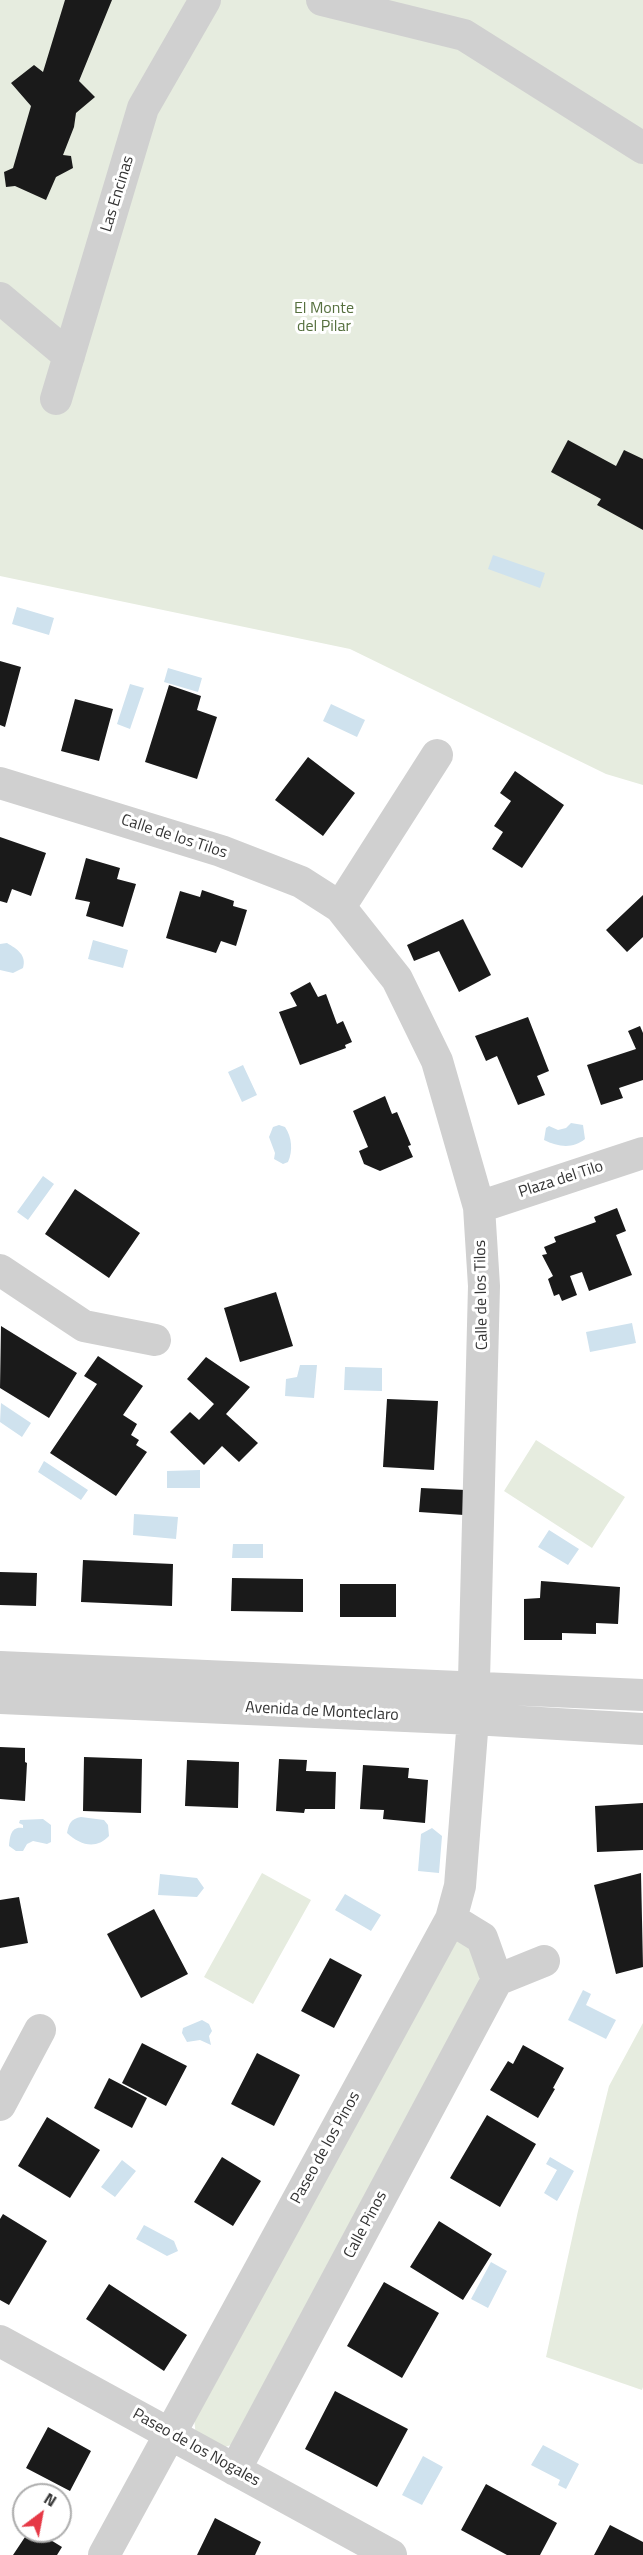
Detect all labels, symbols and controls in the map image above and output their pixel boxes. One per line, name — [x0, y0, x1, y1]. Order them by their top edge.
street label: Las Encinas — [97, 154, 139, 234]
park label: El Monte del Pilar — [294, 299, 354, 337]
street label: Calle de los Tilos — [119, 811, 229, 863]
street label: Plaza del Tilo — [516, 1157, 606, 1203]
street label: Calle de los Tilos — [471, 1240, 493, 1350]
street label: Avenida de Monteclaro — [245, 1698, 399, 1726]
street label: Paseo de los Pinos — [287, 2088, 365, 2208]
street label: Calle Pinos — [340, 2188, 392, 2262]
street label: Paseo de los Nogales — [129, 2405, 263, 2491]
north arrow — [12, 2483, 72, 2543]
text: N — [39, 2486, 62, 2513]

